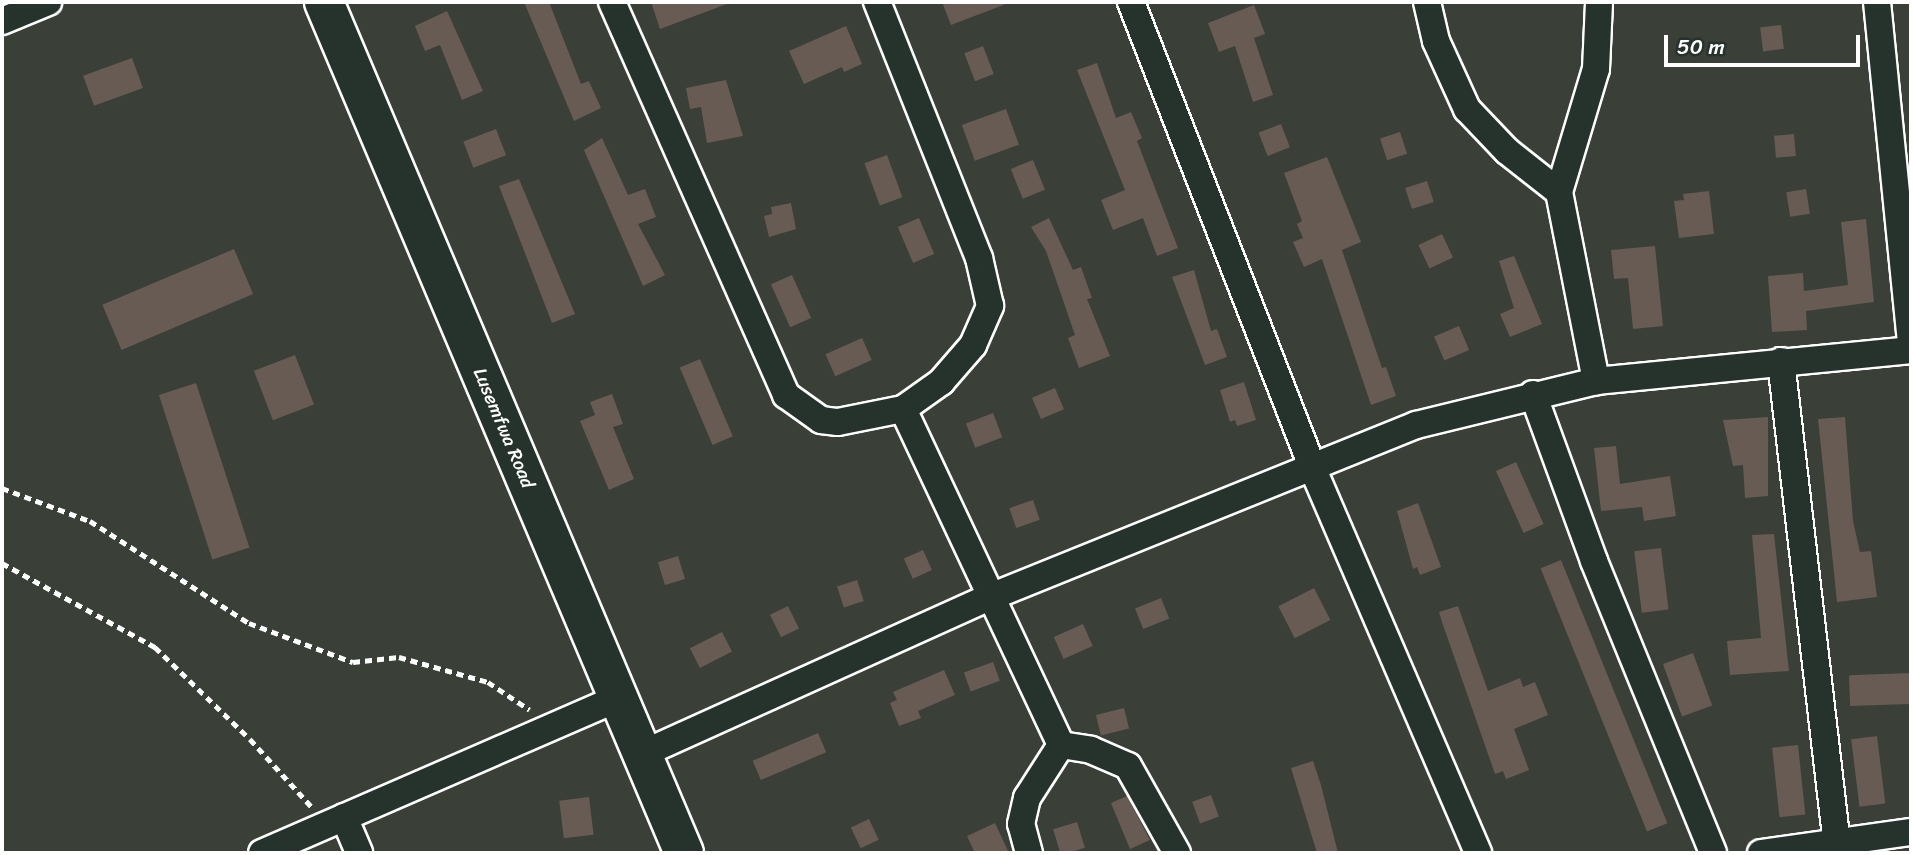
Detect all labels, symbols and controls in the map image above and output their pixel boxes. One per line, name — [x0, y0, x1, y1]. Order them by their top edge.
scale bar — [1668, 21, 1864, 65]
text: 50 m — [1677, 28, 1725, 66]
street label: Lusemfwa Road — [468, 364, 540, 492]

